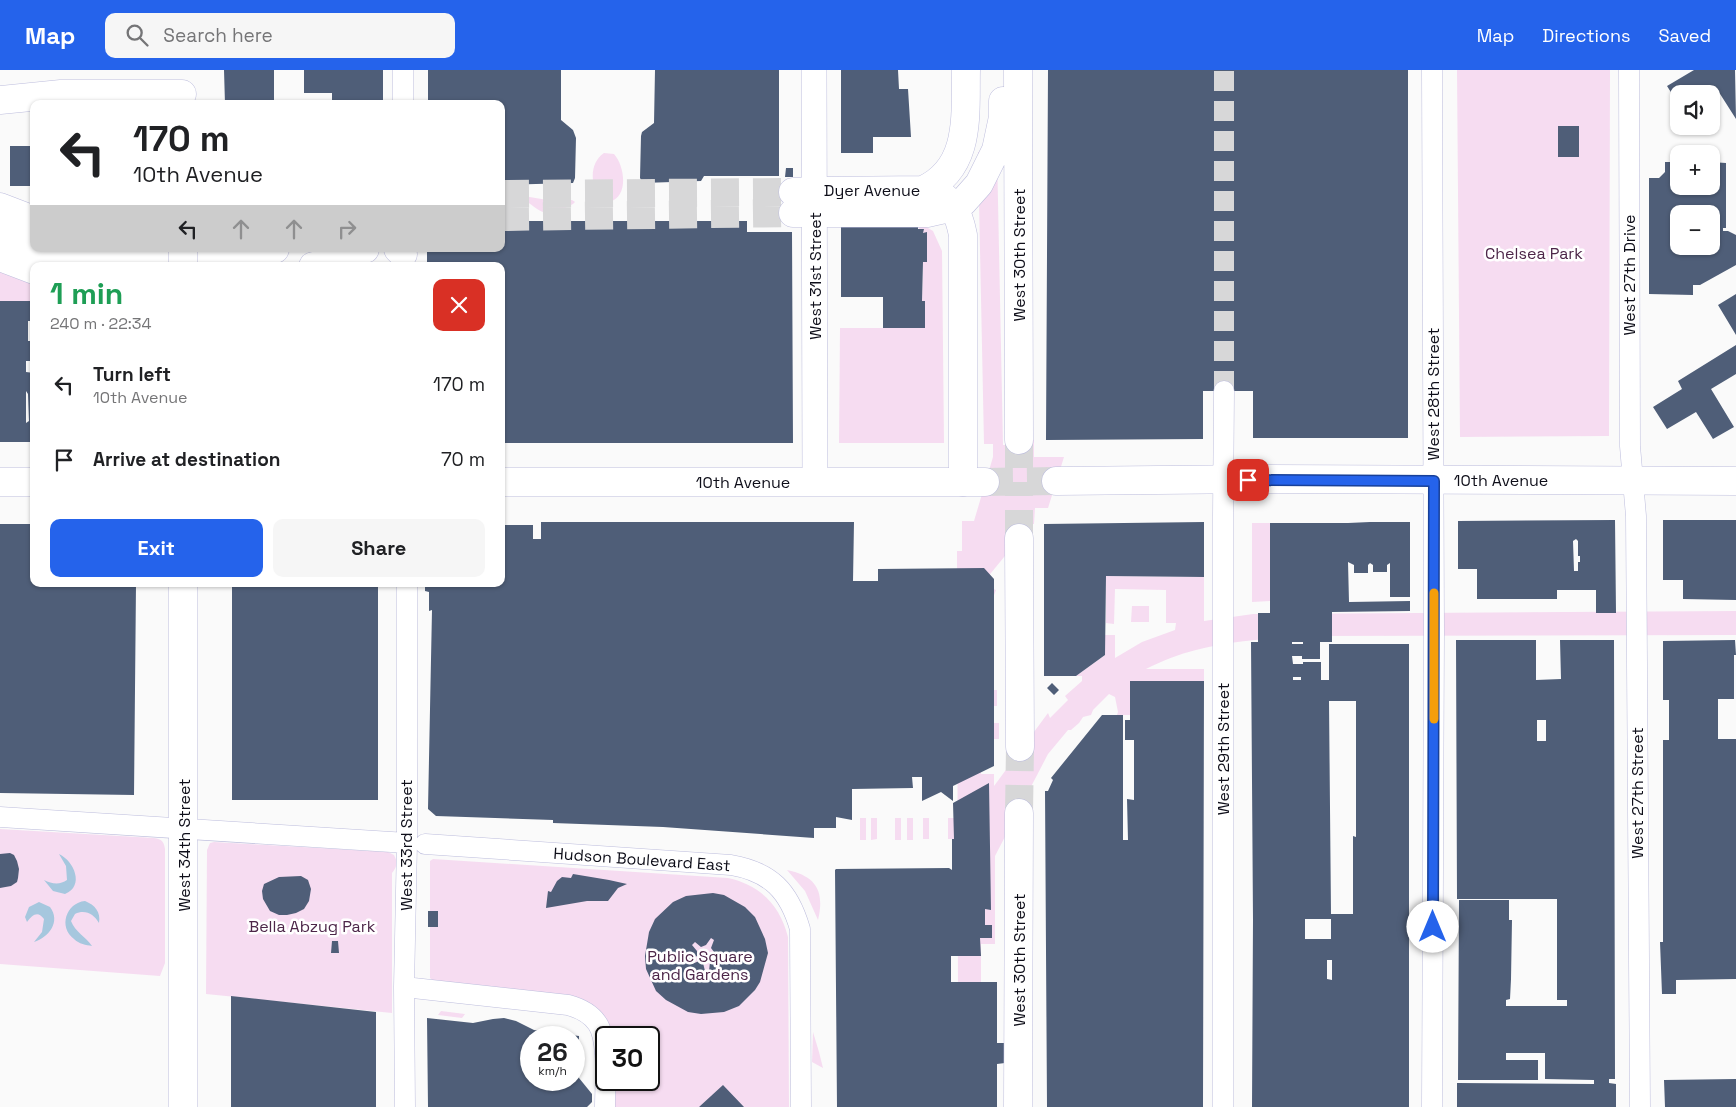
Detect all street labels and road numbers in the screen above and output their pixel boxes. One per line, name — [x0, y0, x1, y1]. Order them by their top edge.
street label: Dyer Avenue — [824, 180, 920, 201]
street label: West 30th Street — [1009, 188, 1030, 322]
street label: West 31st Street — [805, 212, 826, 340]
street label: West 27th Drive — [1619, 214, 1640, 336]
street label: West 28th Street — [1423, 328, 1444, 460]
street label: 10th Avenue — [1454, 470, 1548, 491]
street label: 10th Avenue — [696, 472, 790, 493]
street label: West 29th Street — [1213, 683, 1234, 815]
street label: West 27th Street — [1627, 727, 1648, 859]
street label: West 34th Street — [174, 779, 195, 911]
street label: West 33rd Street — [396, 779, 417, 911]
street label: Hudson Boulevard East — [553, 843, 731, 876]
street label: West 30th Street — [1009, 893, 1030, 1027]

